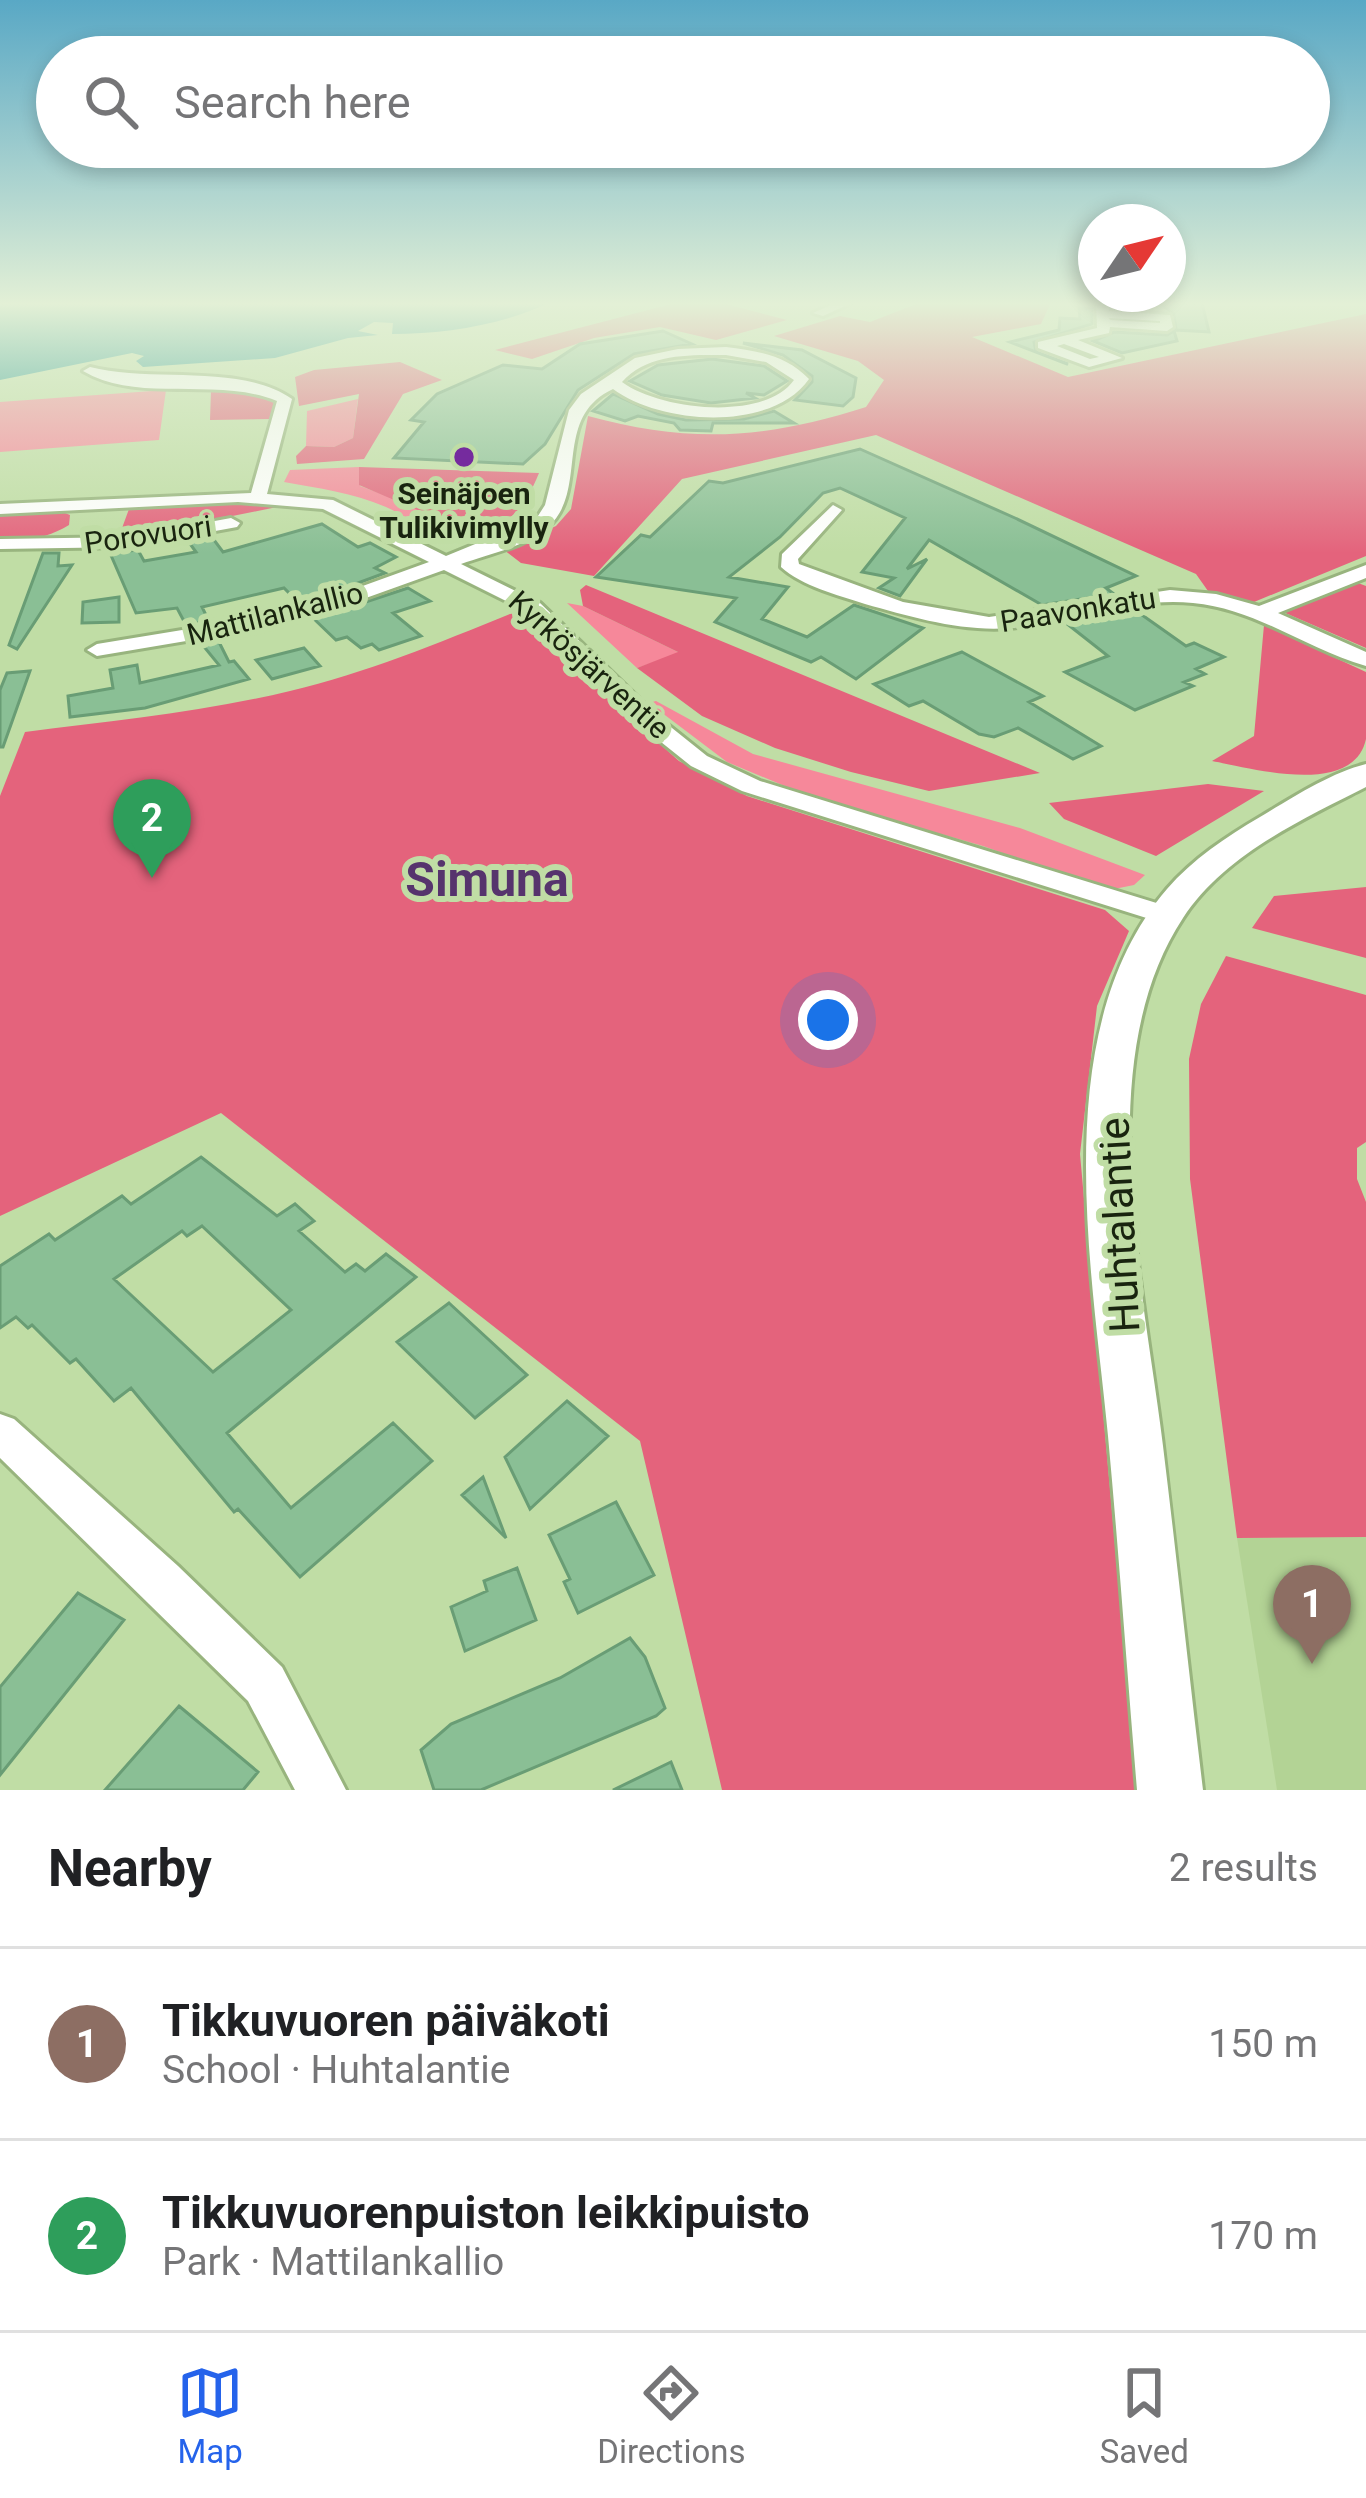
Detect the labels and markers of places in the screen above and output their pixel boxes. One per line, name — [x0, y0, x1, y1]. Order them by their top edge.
marker: Seinäjoen Tulikivimylly — [451, 444, 477, 470]
place label: Seinäjoen Tulikivimylly — [379, 476, 550, 545]
pin: 2 — [113, 779, 191, 878]
pin: 1 — [1273, 1565, 1351, 1664]

